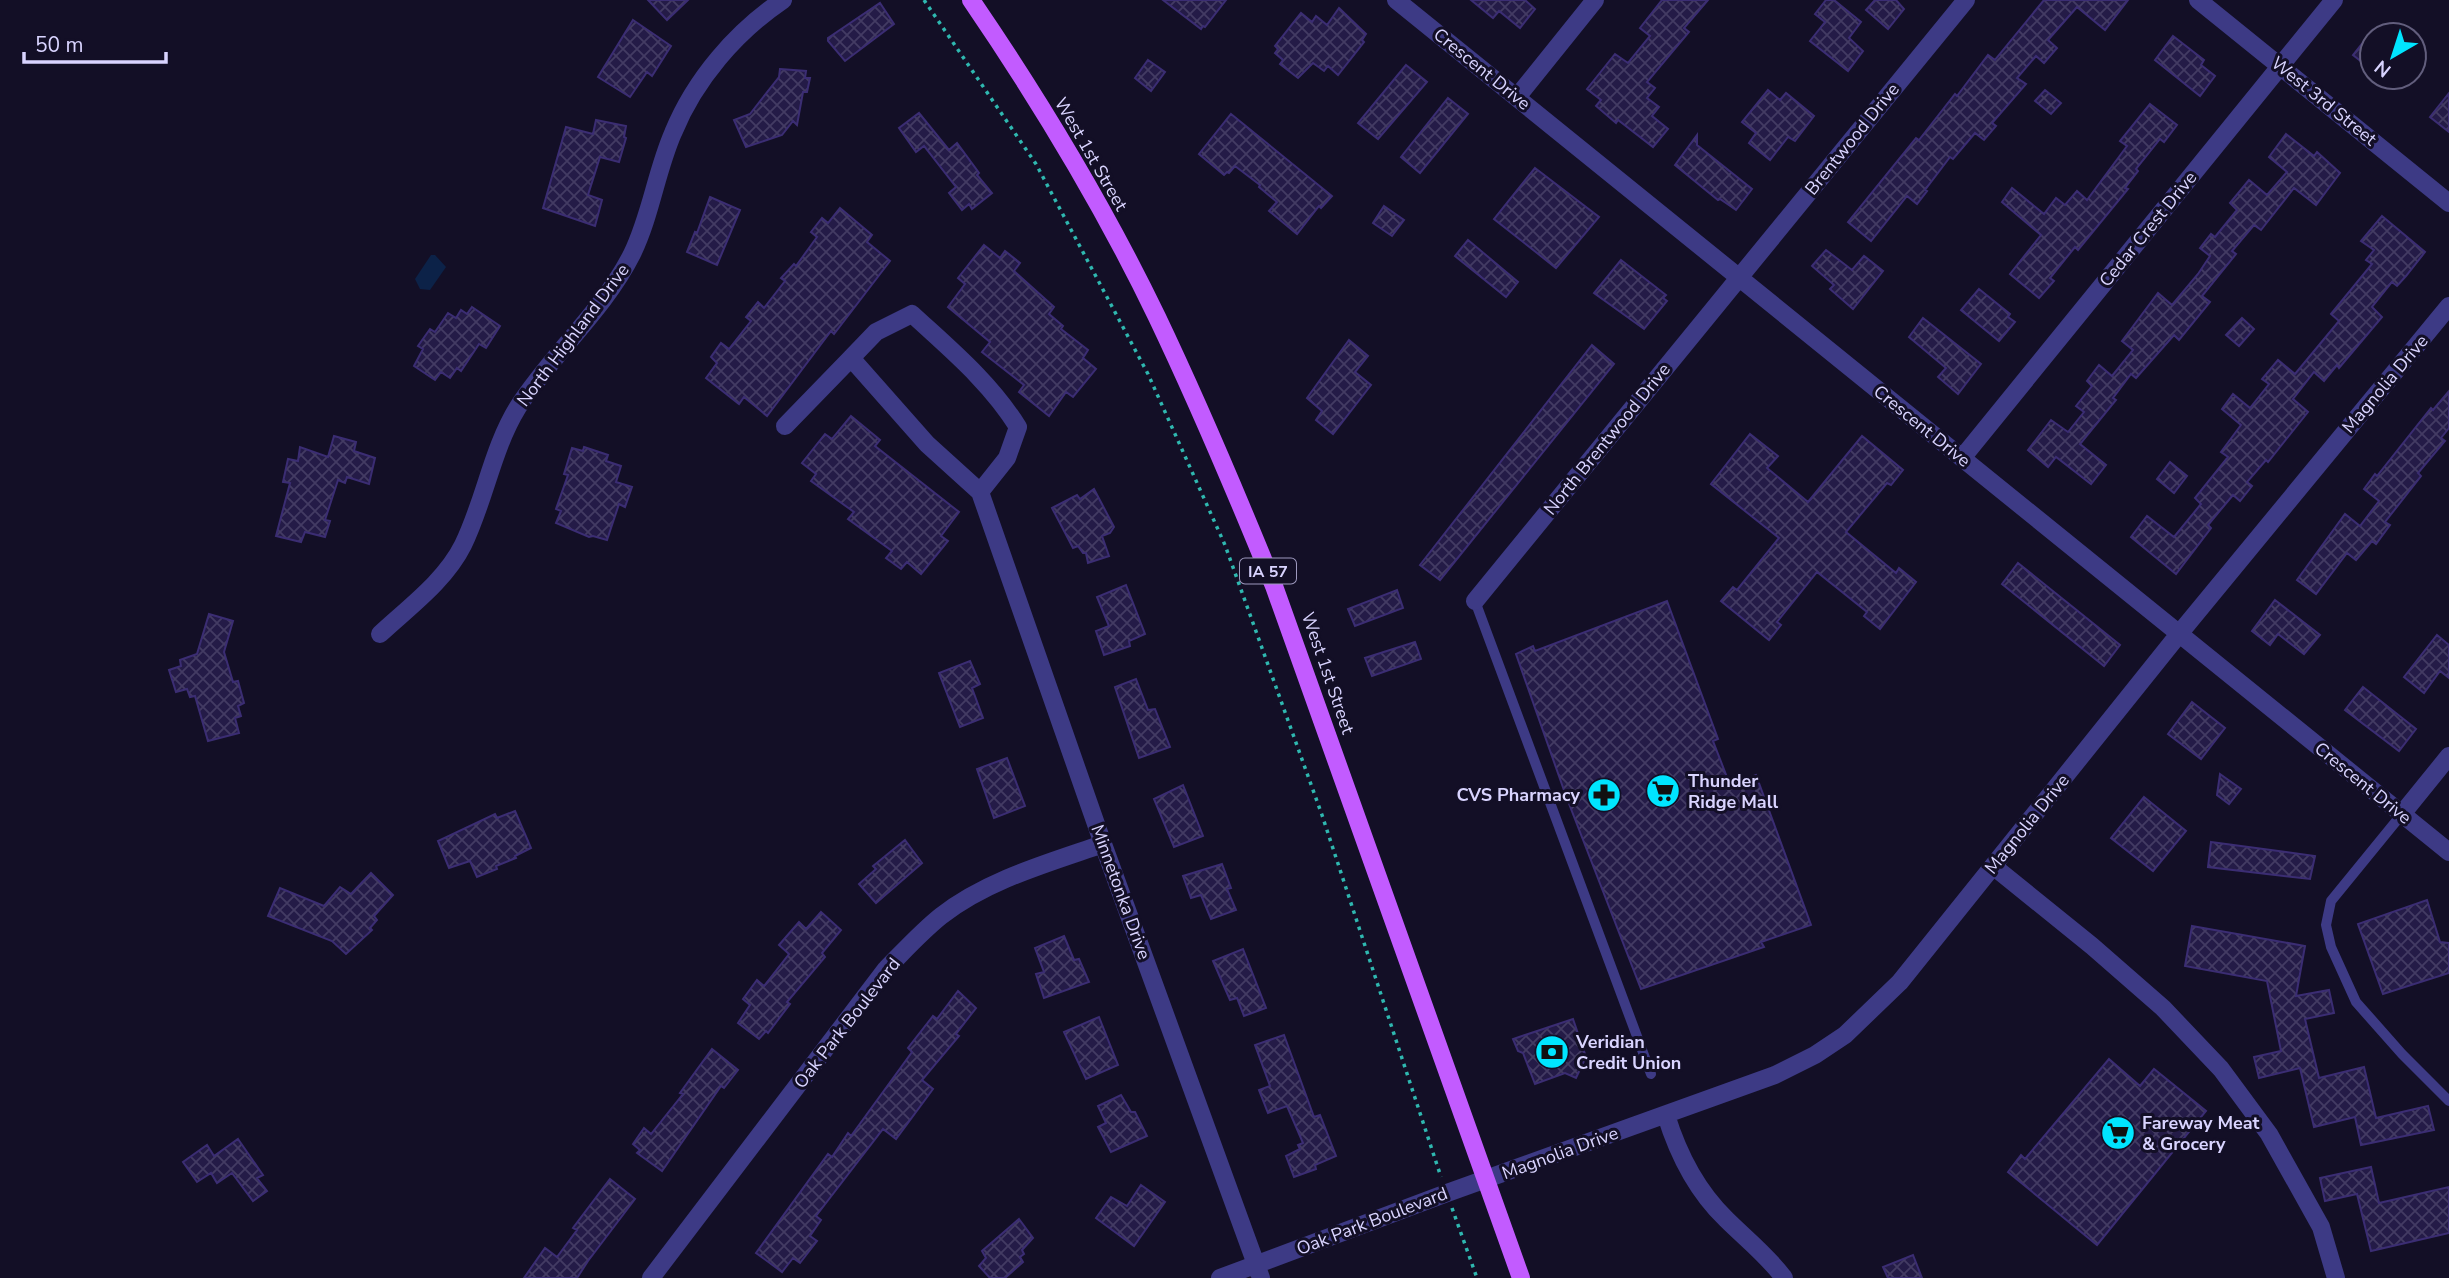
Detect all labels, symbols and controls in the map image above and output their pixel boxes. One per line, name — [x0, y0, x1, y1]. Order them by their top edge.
scale bar — [24, 21, 166, 65]
north arrow — [2358, 21, 2428, 91]
street label: Crescent Drive — [1428, 22, 1536, 116]
text: 50 m — [35, 31, 84, 59]
street label: West 3rd Street — [2266, 51, 2382, 151]
text: N — [2369, 54, 2397, 83]
street label: Brentwood Drive — [1799, 78, 1905, 200]
street label: West 1st Street — [1049, 93, 1134, 216]
street label: Cedar Crest Drive — [2094, 166, 2202, 292]
street label: North Highland Drive — [511, 259, 635, 411]
street label: Magnolia Drive — [2337, 330, 2433, 438]
street label: North Brentwood Drive — [1538, 358, 1676, 520]
street label: Crescent Drive — [1868, 379, 1976, 473]
road number: IA 57 — [1240, 558, 1296, 584]
street label: West 1st Street — [1296, 609, 1360, 738]
street label: Crescent Drive — [2309, 736, 2417, 830]
place label: Thunder Ridge Mall — [1688, 769, 1778, 814]
street label: Magnolia Drive — [1979, 769, 2075, 879]
supermarket icon: Thunder Ridge Mall — [1644, 772, 1682, 810]
pharmacy icon: CVS Pharmacy — [1585, 776, 1623, 814]
place label: CVS Pharmacy — [1456, 783, 1581, 807]
street label: Minnetonka Drive — [1085, 821, 1157, 963]
street label: Oak Park Boulevard — [788, 953, 906, 1093]
place label: Veridian Credit Union — [1575, 1030, 1681, 1075]
bank icon: Veridian Credit Union — [1533, 1033, 1571, 1071]
place label: Fareway Meat & Grocery — [2142, 1111, 2260, 1156]
supermarket icon: Fareway Meat & Grocery — [2099, 1114, 2137, 1152]
street label: Magnolia Drive — [1499, 1121, 1621, 1185]
street label: Oak Park Boulevard — [1293, 1181, 1451, 1261]

